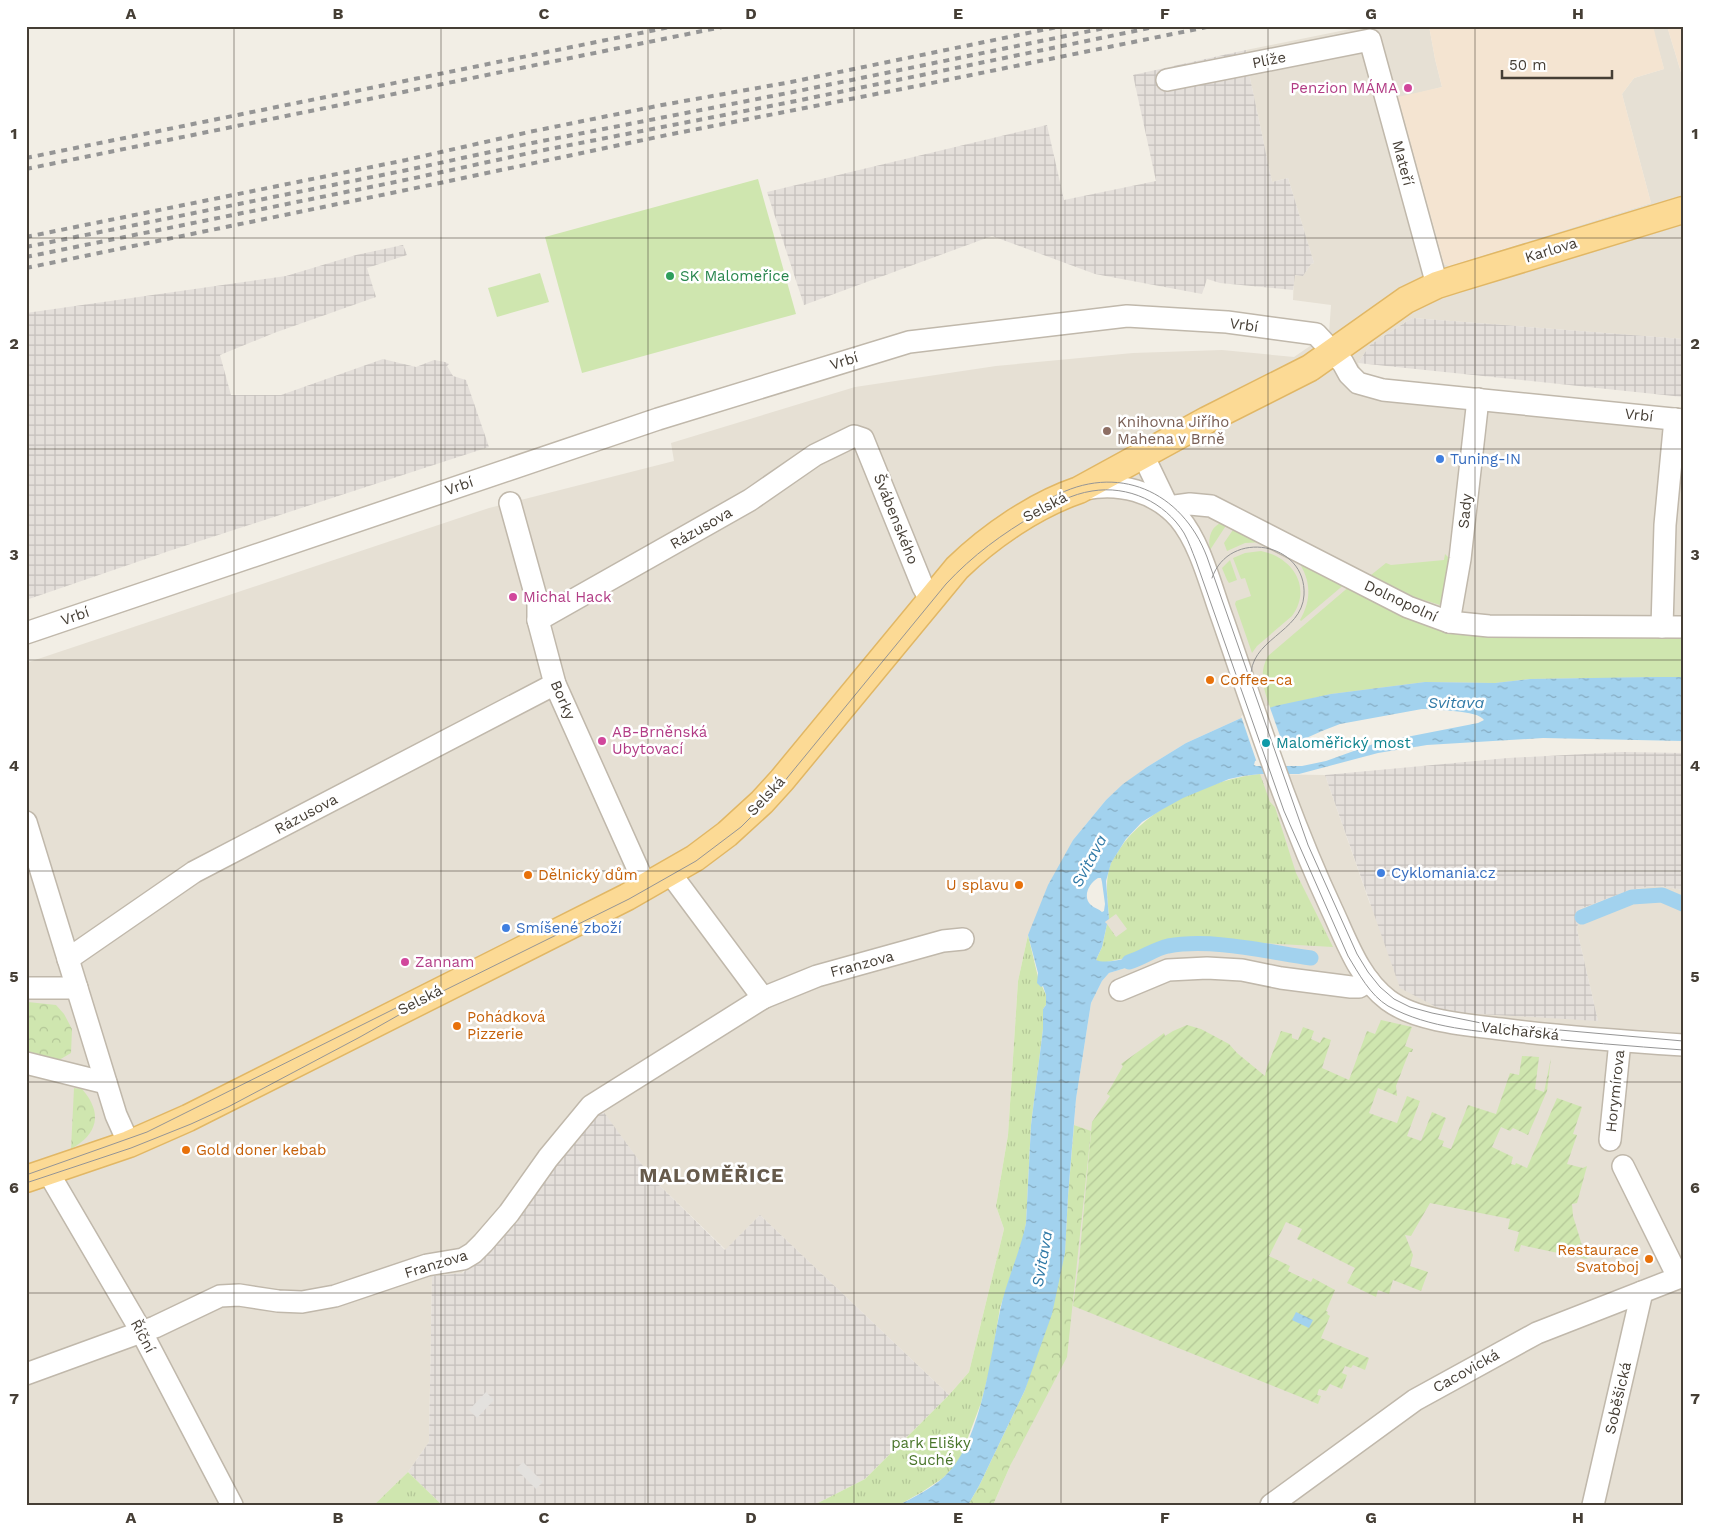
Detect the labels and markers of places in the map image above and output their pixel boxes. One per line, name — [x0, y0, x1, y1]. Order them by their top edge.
place label: Penzion MÁMA — [1290, 79, 1398, 97]
marker: Penzion MÁMA — [1402, 82, 1414, 94]
place label: SK Malomeřice — [680, 267, 789, 285]
marker: SK Malomeřice — [664, 270, 676, 282]
place label: Knihovna Jiřího Mahena v Brně — [1117, 413, 1229, 448]
marker: Knihovna Jiřího Mahena v Brně — [1101, 425, 1113, 437]
place label: Tuning-IN — [1450, 450, 1521, 468]
marker: Tuning-IN — [1434, 453, 1446, 465]
place label: Michal Hack — [523, 588, 612, 606]
marker: Michal Hack — [507, 591, 519, 603]
place label: Coffee-ca — [1220, 671, 1293, 689]
marker: Coffee-ca — [1204, 674, 1216, 686]
place label: AB-Brněnská Ubytovací — [612, 723, 708, 758]
place label: Maloměřický most — [1276, 734, 1411, 752]
marker: AB-Brněnská Ubytovací — [596, 735, 608, 747]
marker: Maloměřický most — [1260, 737, 1272, 749]
place label: Cyklomania.cz — [1391, 864, 1496, 882]
place label: Dělnický dům — [538, 866, 638, 884]
marker: Cyklomania.cz — [1375, 867, 1387, 879]
marker: Dělnický dům — [522, 869, 534, 881]
place label: U splavu — [946, 876, 1009, 894]
marker: U splavu — [1013, 879, 1025, 891]
place label: Smíšené zboží — [516, 919, 622, 937]
marker: Smíšené zboží — [500, 922, 512, 934]
place label: Zannam — [415, 953, 474, 971]
marker: Zannam — [399, 956, 411, 968]
place label: Pohádková Pizzerie — [467, 1008, 546, 1043]
marker: Pohádková Pizzerie — [451, 1020, 463, 1032]
place label: Gold doner kebab — [196, 1141, 326, 1159]
marker: Gold doner kebab — [180, 1144, 192, 1156]
place label: Restaurace Svatoboj — [1557, 1241, 1639, 1276]
marker: Restaurace Svatoboj — [1643, 1253, 1655, 1265]

